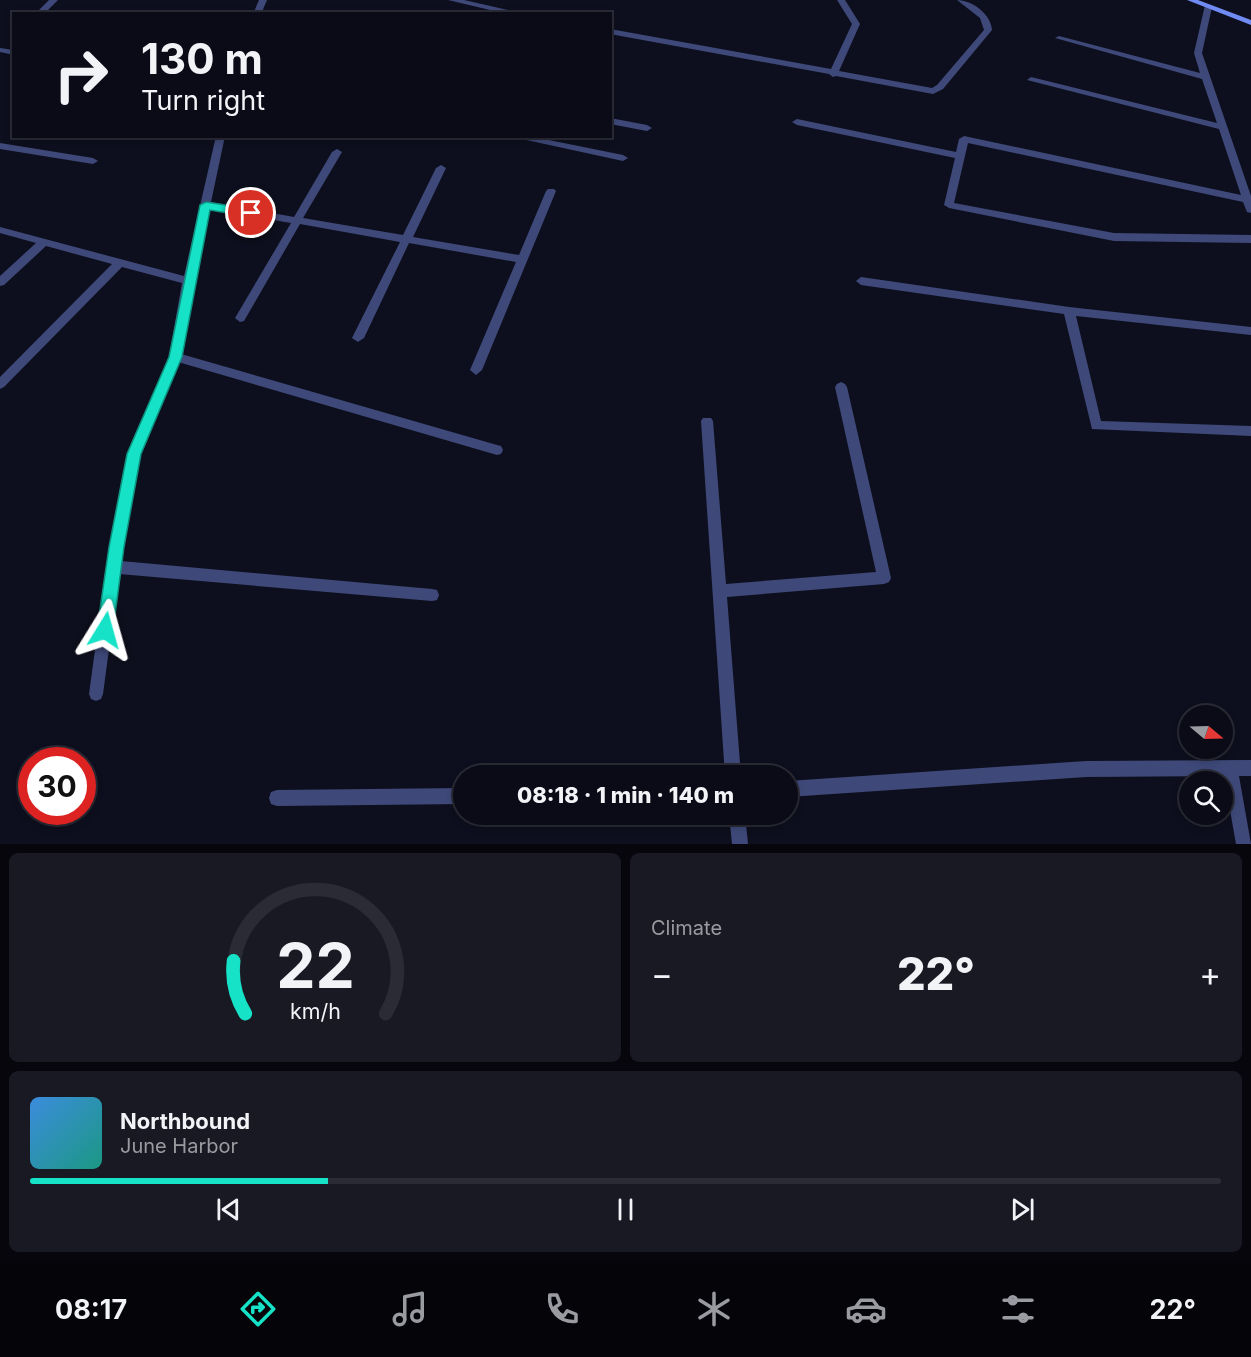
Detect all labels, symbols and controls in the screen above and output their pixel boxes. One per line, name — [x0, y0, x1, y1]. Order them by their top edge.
text: 130 m — [141, 33, 263, 84]
icon: right — [42, 36, 120, 114]
text: Turn right — [141, 84, 265, 117]
pin — [225, 187, 276, 238]
icon: arrive — [234, 196, 267, 229]
position arrow — [73, 598, 137, 662]
north arrow — [1179, 705, 1233, 759]
map controls — [1179, 705, 1233, 825]
speed limit sign: 30 — [18, 747, 96, 825]
button: search — [1179, 771, 1233, 825]
text: 08:18 · 1 min · 140 m — [517, 782, 734, 808]
text: Climate — [651, 916, 722, 940]
text: 22 — [276, 928, 354, 1003]
text: 22° — [897, 946, 975, 1001]
text: − — [651, 954, 673, 994]
text: + — [1199, 954, 1221, 994]
text: km/h — [290, 999, 340, 1025]
text: Northbound — [120, 1108, 250, 1134]
text: June Harbor — [120, 1134, 238, 1158]
icon: previous — [212, 1193, 245, 1226]
icon: pause — [609, 1193, 642, 1226]
icon: next — [1006, 1193, 1039, 1226]
icon: directions — [237, 1288, 279, 1330]
icon: music — [389, 1288, 431, 1330]
icon: phone — [541, 1288, 583, 1330]
icon: climate — [693, 1288, 735, 1330]
icon: car — [845, 1288, 887, 1330]
icon: filters — [997, 1288, 1039, 1330]
text: 08:17 — [55, 1293, 127, 1326]
text: 22° — [1149, 1293, 1196, 1326]

